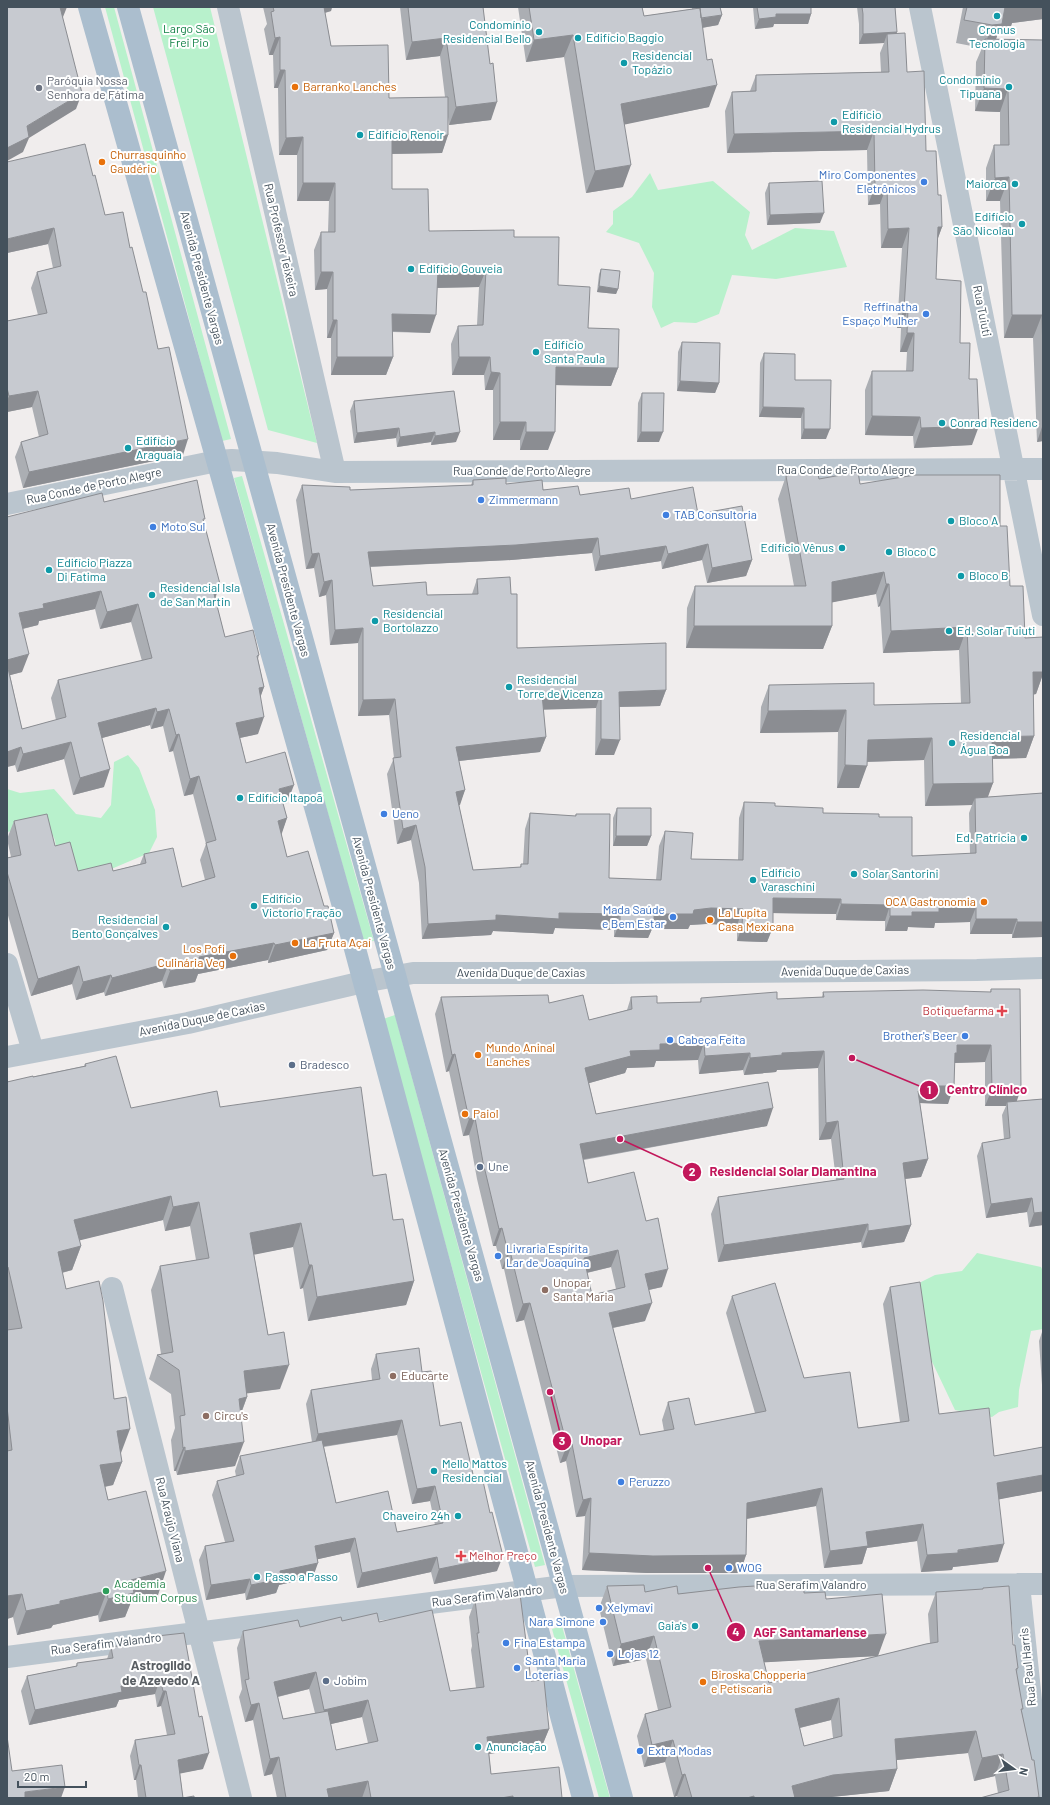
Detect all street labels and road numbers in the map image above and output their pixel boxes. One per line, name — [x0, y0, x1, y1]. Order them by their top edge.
street label: Rua Professor Teixeira — [262, 182, 302, 298]
street label: Avenida Presidente Vargas — [178, 209, 228, 346]
street label: Rua Tuiuti — [971, 284, 995, 338]
street label: Rua Conde de Porto Alegre — [777, 462, 915, 476]
street label: Rua Conde de Porto Alegre — [453, 463, 591, 477]
street label: Rua Conde de Porto Alegre — [25, 464, 163, 506]
street label: Avenida Presidente Vargas — [264, 521, 314, 658]
street label: Avenida Presidente Vargas — [350, 834, 400, 971]
street label: Avenida Duque de Caxias — [781, 962, 909, 978]
street label: Avenida Duque de Caxias — [457, 965, 585, 979]
street label: Avenida Duque de Caxias — [138, 998, 266, 1038]
street label: Avenida Presidente Vargas — [436, 1147, 488, 1283]
street label: Avenida Presidente Vargas — [523, 1458, 573, 1595]
street label: Rua Araújo Viana — [154, 1476, 188, 1564]
street label: Rua Serafim Valandro — [755, 1577, 867, 1591]
street label: Rua Serafim Valandro — [431, 1581, 543, 1609]
street label: Rua Paul Harris — [1016, 1627, 1038, 1707]
street label: Rua Serafim Valandro — [50, 1629, 162, 1657]

